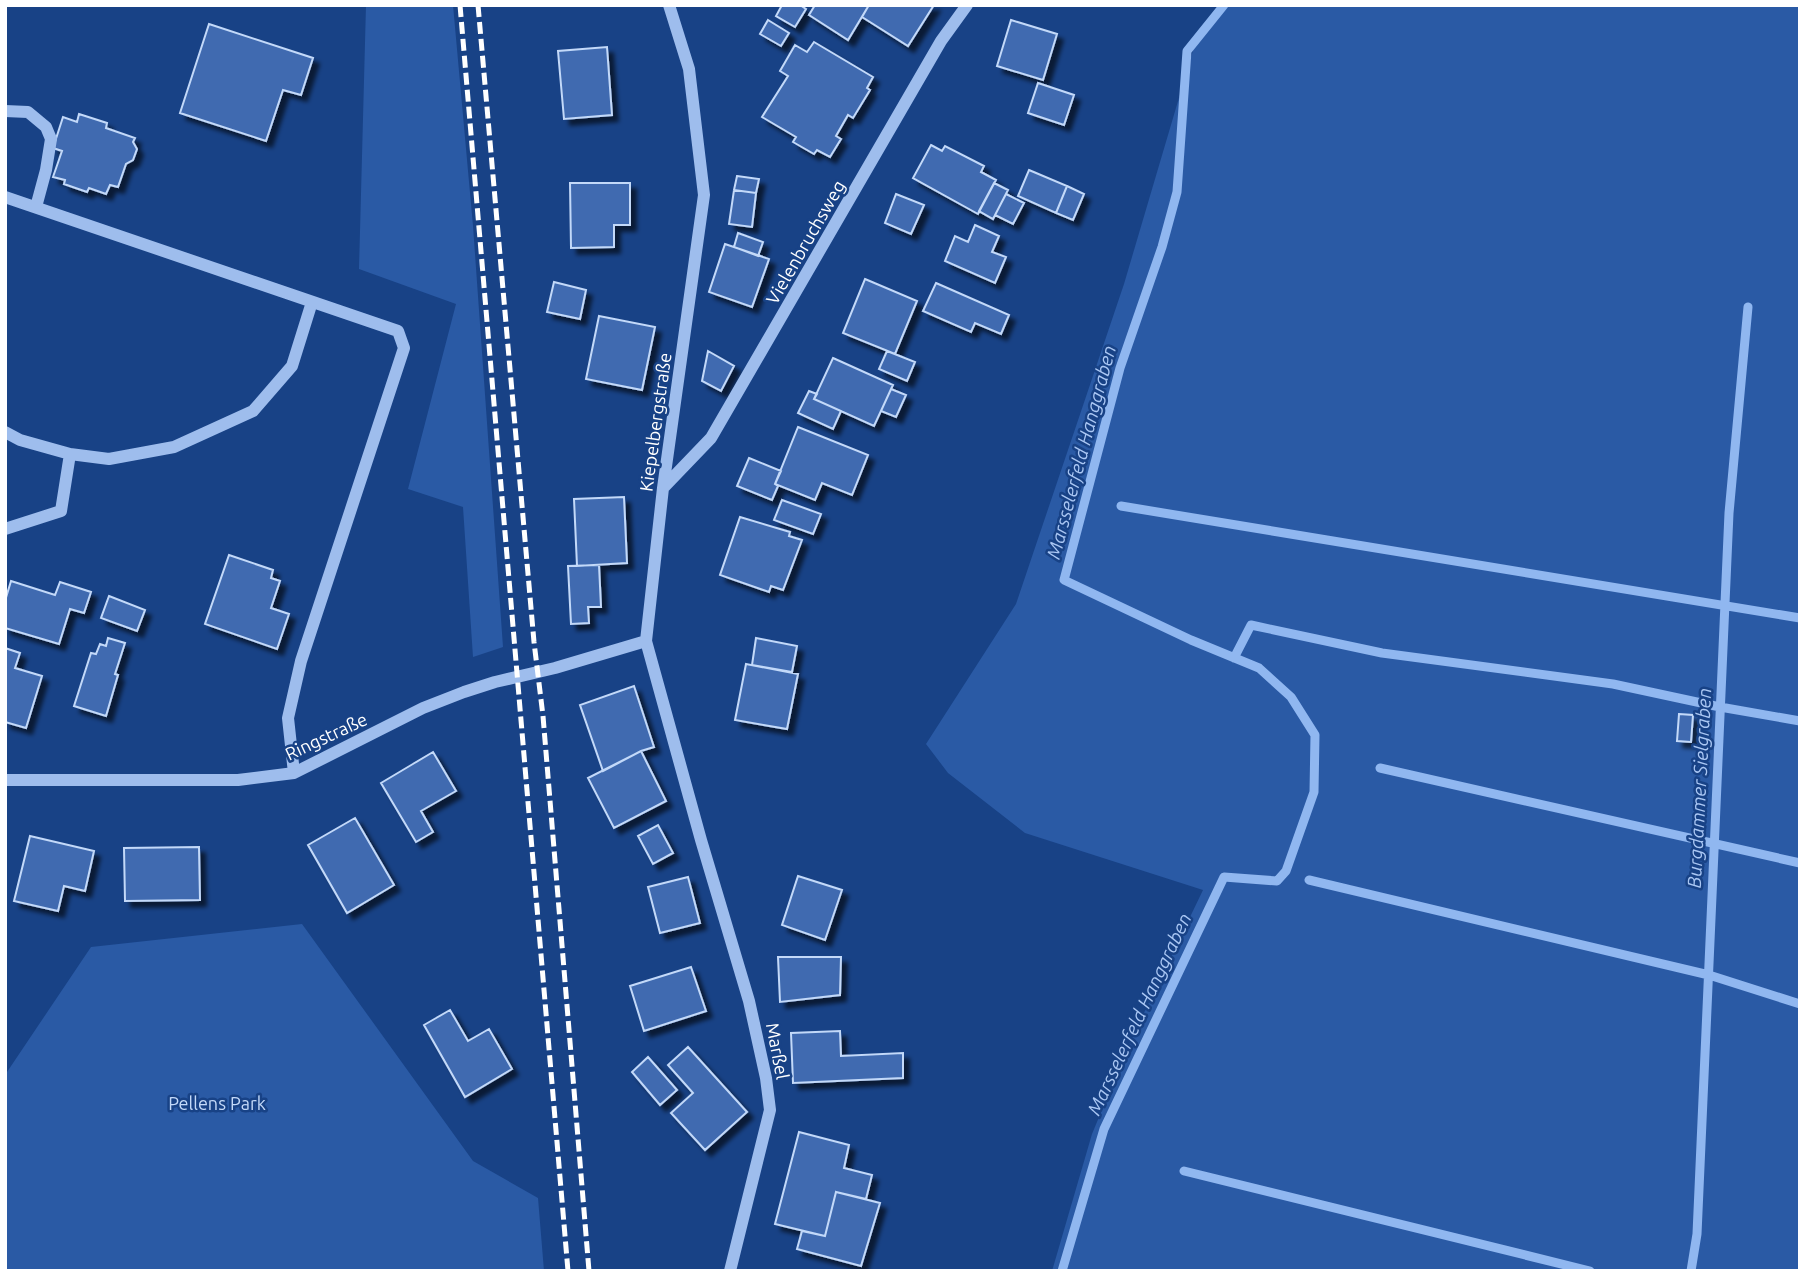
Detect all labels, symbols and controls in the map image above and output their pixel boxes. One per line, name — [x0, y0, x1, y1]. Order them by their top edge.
street label: Vielenbruchsweg — [761, 177, 849, 307]
water label: Marsselerfeld Hanggraben — [1042, 343, 1120, 561]
street label: Kiepelbergstraße — [635, 351, 675, 493]
water label: Burgdammer Sielgraben — [1683, 687, 1715, 889]
street label: Ringstraße — [282, 708, 370, 764]
water label: Marsselerfeld Hanggraben — [1083, 910, 1195, 1118]
street label: Marßel — [763, 1021, 793, 1081]
park label: Pellens Park — [168, 1093, 266, 1113]

